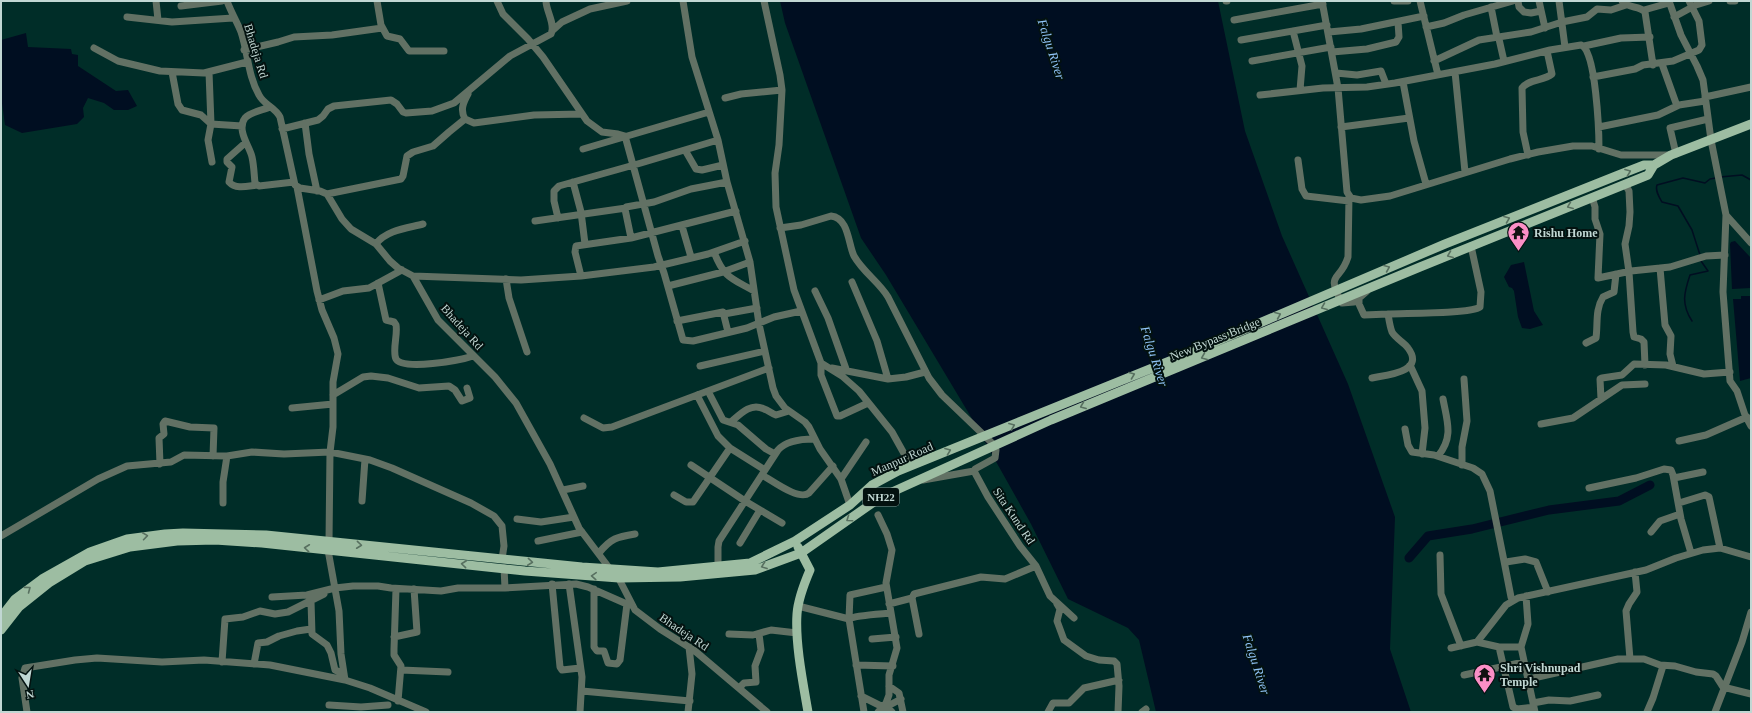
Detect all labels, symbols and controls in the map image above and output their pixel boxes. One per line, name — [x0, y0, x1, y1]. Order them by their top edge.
water label: Falgu River — [1034, 16, 1069, 82]
street label: Bhadeja Rd — [241, 22, 271, 80]
one-way arrow — [1624, 168, 1631, 176]
one-way arrow — [1567, 202, 1574, 210]
one-way arrow — [1502, 216, 1510, 224]
temple icon: Rishu Home — [1506, 220, 1532, 253]
place label: Rishu Home — [1534, 226, 1598, 240]
one-way arrow — [1446, 250, 1453, 258]
one-way arrow — [1382, 265, 1390, 273]
street label: Bhadeja Rd — [438, 301, 486, 353]
one-way arrow — [1320, 302, 1328, 310]
one-way arrow — [1274, 312, 1282, 320]
street label: New Bypass Bridge — [1168, 315, 1262, 363]
water label: Falgu River — [1137, 323, 1172, 389]
one-way arrow — [1200, 352, 1207, 360]
one-way arrow — [1129, 372, 1136, 380]
one-way arrow — [1080, 402, 1087, 410]
one-way arrow — [1009, 422, 1016, 430]
street label: Manpur Road — [869, 439, 935, 479]
one-way arrow — [945, 448, 952, 456]
street label: Sita Kund Rd — [990, 485, 1038, 547]
road number: NH22 — [863, 488, 899, 506]
one-way arrow — [846, 514, 853, 522]
one-way arrow — [142, 532, 148, 541]
one-way arrow — [356, 540, 362, 549]
one-way arrow — [304, 543, 310, 552]
one-way arrow — [527, 557, 533, 566]
one-way arrow — [461, 560, 467, 569]
one-way arrow — [761, 562, 768, 570]
one-way arrow — [591, 571, 597, 580]
one-way arrow — [24, 587, 31, 594]
street label: Bhadeja Rd — [657, 610, 711, 654]
water label: Falgu River — [1239, 631, 1274, 697]
place label: Shri Vishnupad Temple — [1500, 661, 1581, 689]
temple icon: Shri Vishnupad Temple — [1472, 662, 1498, 695]
north arrow — [8, 665, 48, 705]
text: N — [25, 688, 35, 701]

